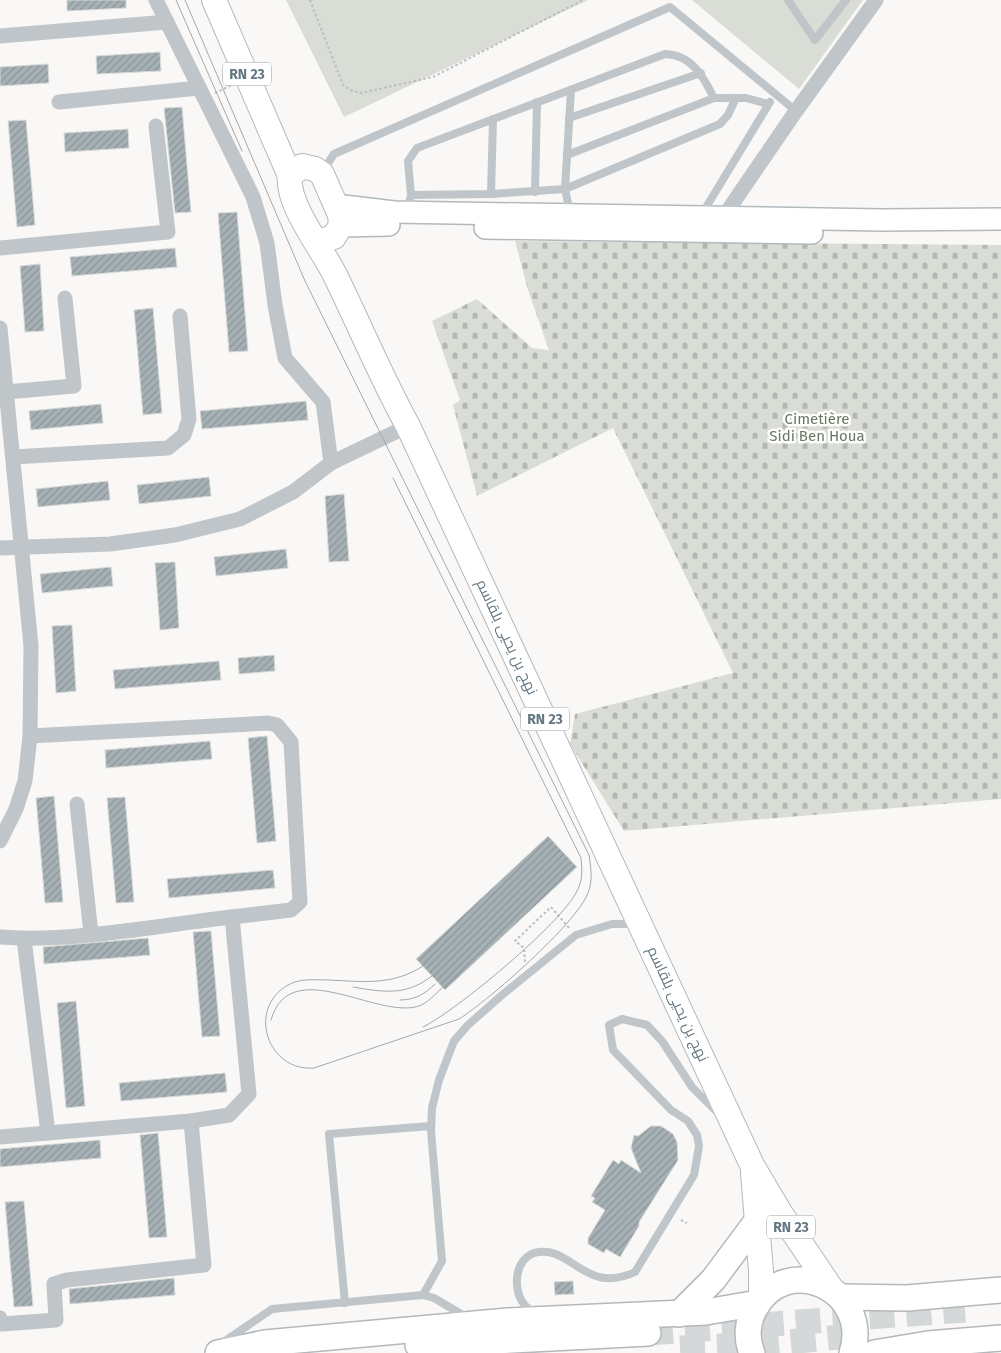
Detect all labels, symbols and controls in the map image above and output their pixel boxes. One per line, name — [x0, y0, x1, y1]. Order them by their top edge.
road number: RN 23 — [223, 62, 271, 86]
park label: Cimetière Sidi Ben Houa — [769, 410, 865, 445]
street label: نهج بن يحيى بلقاسم — [471, 576, 542, 698]
road number: RN 23 — [521, 708, 569, 731]
street label: نهج بن يحيى بلقاسم — [642, 943, 713, 1065]
road number: RN 23 — [767, 1216, 815, 1238]

